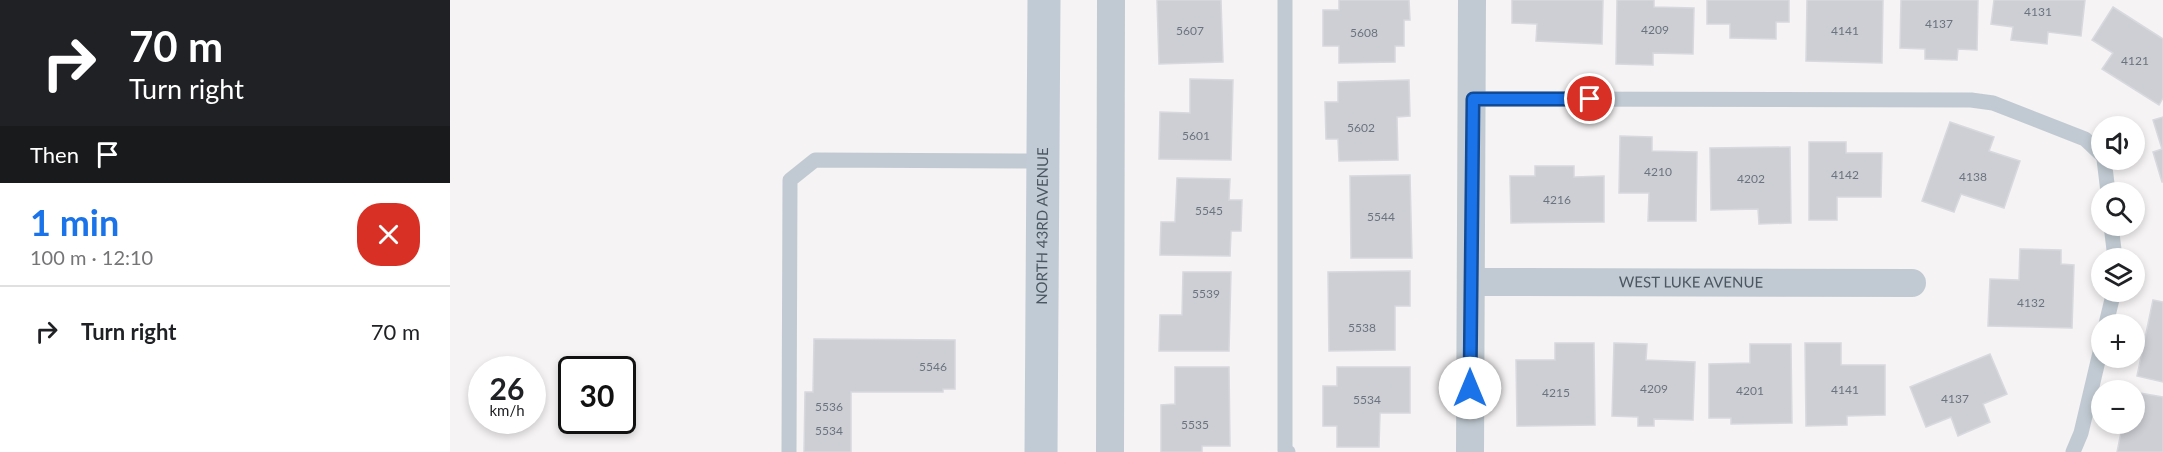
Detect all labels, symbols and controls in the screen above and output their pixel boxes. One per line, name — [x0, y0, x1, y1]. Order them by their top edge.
house number: 4131 — [2024, 4, 2052, 19]
house number: 4137 — [1925, 16, 1953, 31]
text: 70 m — [129, 21, 223, 71]
house number: 4209 — [1641, 22, 1669, 37]
house number: 5607 — [1176, 23, 1204, 38]
house number: 4141 — [1831, 23, 1859, 38]
icon: right — [30, 24, 108, 102]
house number: 5608 — [1350, 25, 1378, 40]
house number: 4121 — [2121, 53, 2149, 68]
text: Turn right — [129, 72, 244, 105]
pin — [1564, 73, 1615, 124]
icon: arrive — [1573, 82, 1606, 115]
map controls — [2091, 116, 2145, 434]
button: sound — [2091, 116, 2145, 170]
house number: 5602 — [1347, 120, 1375, 135]
house number: 5601 — [1182, 128, 1210, 143]
icon: arrive — [91, 138, 124, 171]
text: Then — [30, 141, 79, 168]
street label: NORTH 43RD AVENUE — [1032, 147, 1051, 305]
house number: 4210 — [1644, 164, 1672, 179]
house number: 4142 — [1831, 167, 1859, 182]
house number: 4138 — [1959, 169, 1987, 184]
house number: 4202 — [1737, 171, 1765, 186]
button: search — [2091, 182, 2145, 236]
house number: 4216 — [1543, 192, 1571, 207]
text: 1 min — [30, 200, 119, 244]
button: close — [357, 203, 420, 266]
house number: 5545 — [1195, 203, 1223, 218]
house number: 5544 — [1367, 209, 1395, 224]
text: 100 m · 12:10 — [30, 245, 153, 269]
button: layers — [2091, 248, 2145, 302]
street label: WEST LUKE AVENUE — [1619, 272, 1763, 291]
house number: 5539 — [1192, 286, 1220, 301]
house number: 4132 — [2017, 295, 2045, 310]
button: + — [2091, 314, 2145, 368]
icon: right — [30, 315, 63, 348]
text: Turn right — [81, 318, 176, 345]
text: 70 m — [371, 318, 420, 345]
house number: 5538 — [1348, 320, 1376, 335]
speed limit sign: 30 — [558, 356, 636, 434]
position arrow — [1438, 356, 1502, 420]
house number: 5546 — [919, 359, 947, 374]
text: 26 — [490, 370, 524, 406]
button: − — [2091, 380, 2145, 434]
house number: 4209 — [1640, 381, 1668, 396]
house number: 4141 — [1831, 382, 1859, 397]
house number: 4201 — [1736, 383, 1764, 398]
house number: 4215 — [1542, 385, 1570, 400]
house number: 4137 — [1941, 391, 1969, 406]
house number: 5534 — [1353, 392, 1381, 407]
house number: 5536 — [815, 399, 843, 414]
text: km/h — [489, 401, 525, 419]
house number: 5535 — [1181, 417, 1209, 432]
house number: 5534 — [815, 423, 843, 438]

